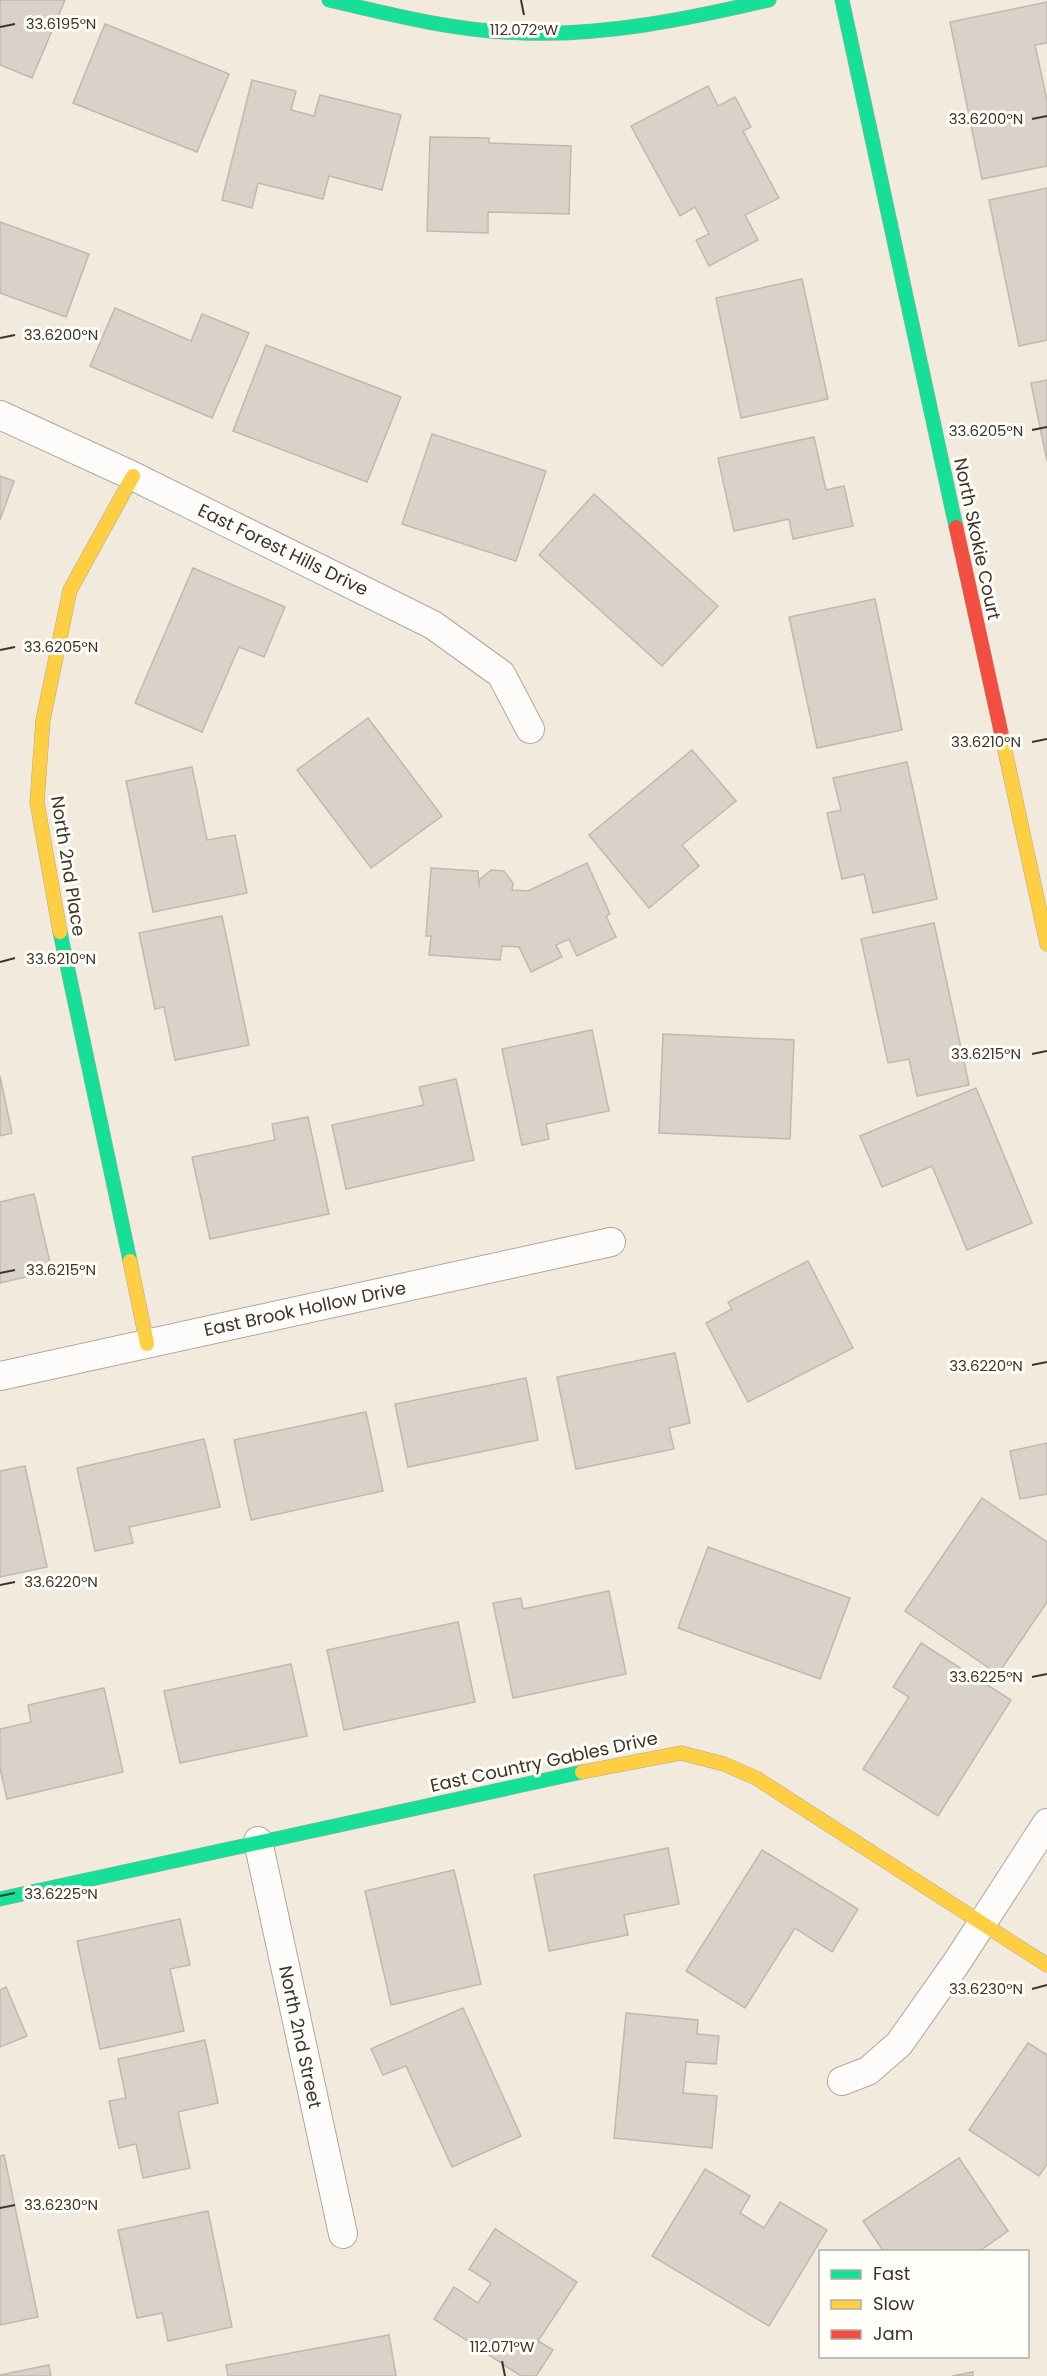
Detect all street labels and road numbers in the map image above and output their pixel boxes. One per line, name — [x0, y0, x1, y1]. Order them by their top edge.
street label: North Skokie Court — [948, 456, 1007, 622]
street label: East Forest Hills Drive — [194, 497, 372, 602]
street label: North 2nd Place — [45, 794, 92, 938]
street label: East Brook Hollow Drive — [202, 1275, 408, 1342]
street label: East Country Gables Drive — [428, 1725, 660, 1798]
street label: North 2nd Street — [273, 1963, 328, 2111]

